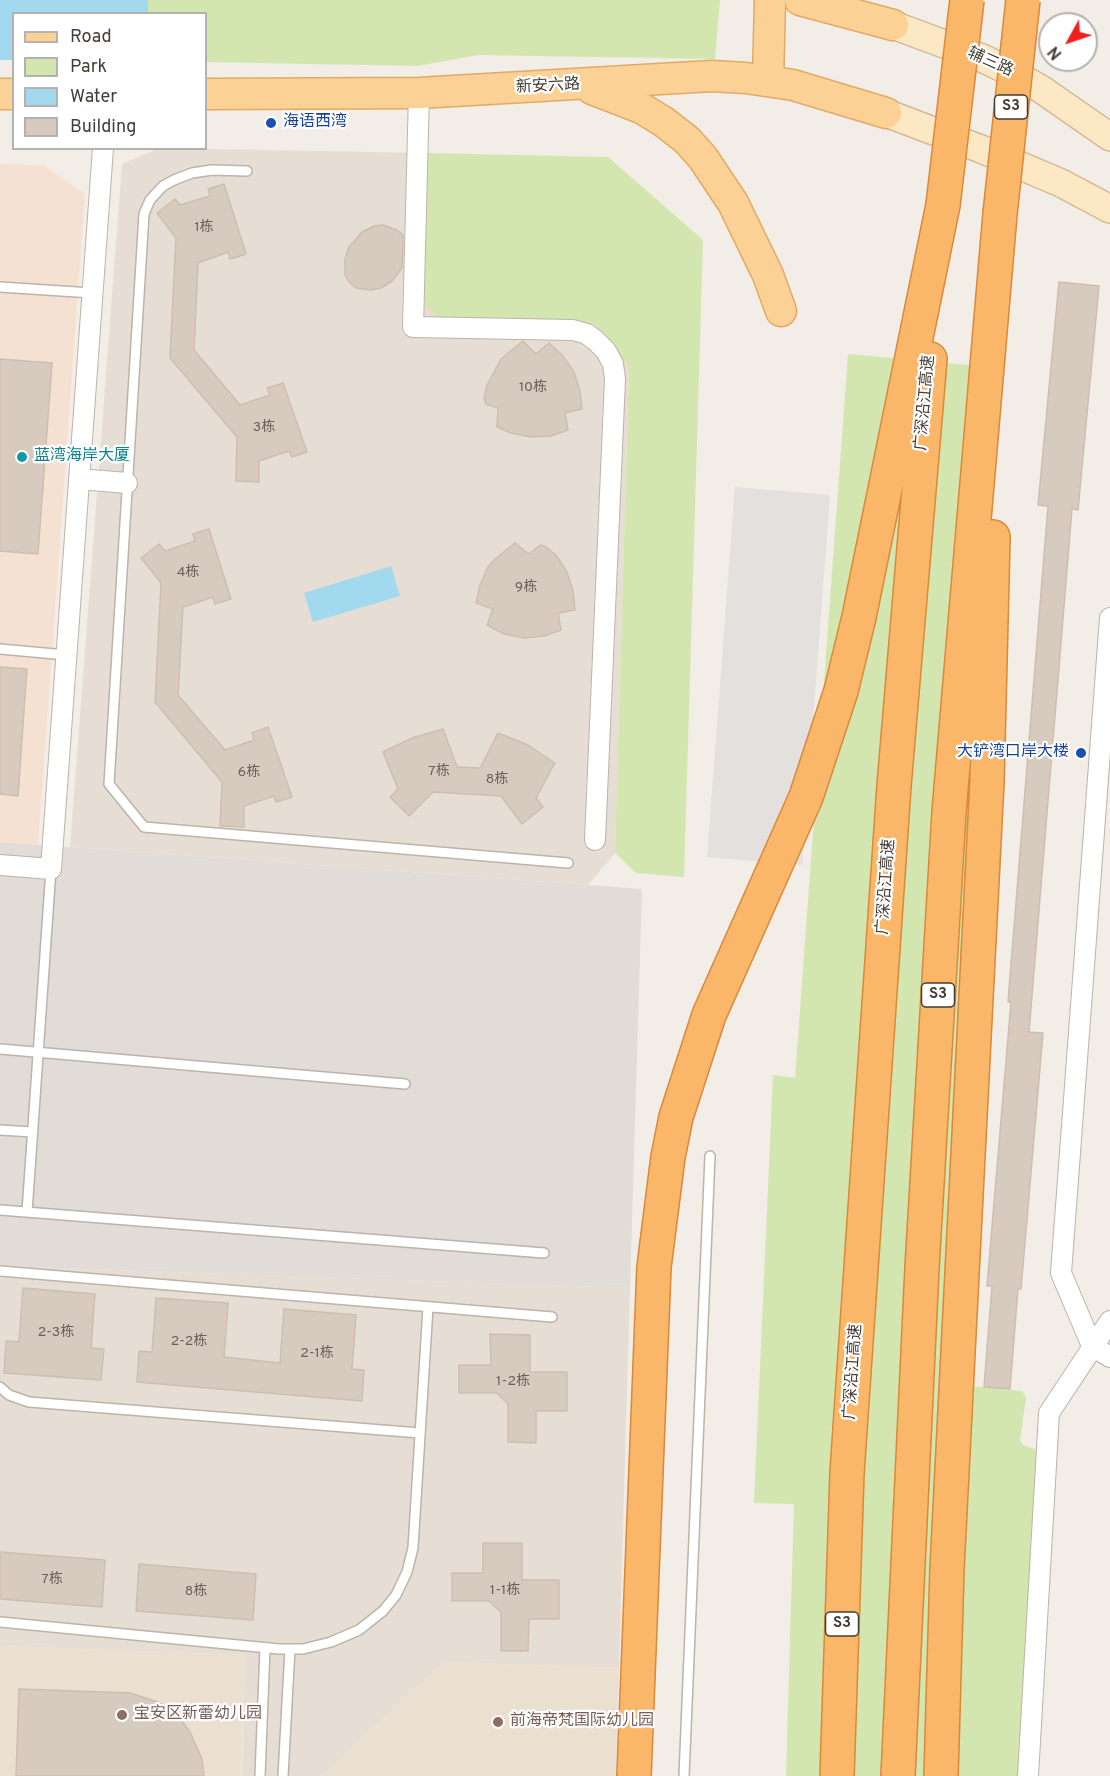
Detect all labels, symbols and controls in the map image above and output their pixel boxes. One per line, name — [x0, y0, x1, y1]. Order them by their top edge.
legend — [12, 12, 207, 150]
north arrow — [1038, 12, 1098, 72]
text: Road — [70, 26, 112, 49]
text: N — [1044, 41, 1067, 63]
street label: 辅三路 — [964, 44, 1016, 82]
text: Park — [70, 56, 107, 79]
street label: 新安六路 — [516, 76, 580, 98]
text: Water — [70, 86, 117, 109]
road number: S3 — [994, 95, 1028, 119]
place label: 海语西湾 — [283, 113, 347, 133]
text: Building — [70, 116, 136, 139]
marker: 海语西湾 — [264, 116, 278, 130]
house number: 1栋 — [194, 220, 214, 236]
street label: 广深沿江高速 — [912, 354, 940, 452]
house number: 10栋 — [519, 380, 547, 396]
house number: 3栋 — [253, 420, 275, 436]
place label: 蓝湾海岸大厦 — [34, 447, 130, 467]
marker: 蓝湾海岸大厦 — [15, 450, 29, 464]
house number: 4栋 — [177, 565, 199, 581]
house number: 9栋 — [515, 580, 537, 596]
place label: 大铲湾口岸大楼 — [957, 743, 1069, 763]
marker: 大铲湾口岸大楼 — [1074, 746, 1088, 760]
house number: 7栋 — [428, 764, 450, 780]
house number: 6栋 — [238, 765, 260, 781]
house number: 8栋 — [486, 772, 508, 788]
street label: 广深沿江高速 — [874, 838, 900, 936]
road number: S3 — [922, 983, 954, 1007]
street label: 广深沿江高速 — [841, 1323, 867, 1421]
house number: 2-3栋 — [38, 1325, 74, 1341]
house number: 2-2栋 — [171, 1334, 207, 1350]
house number: 2-1栋 — [300, 1346, 334, 1362]
house number: 1-2栋 — [496, 1374, 530, 1390]
house number: 7栋 — [41, 1572, 63, 1588]
house number: 1-1栋 — [490, 1583, 520, 1599]
house number: 8栋 — [185, 1584, 207, 1600]
road number: S3 — [826, 1612, 858, 1636]
place label: 宝安区新蕾幼儿园 — [134, 1705, 262, 1725]
marker: 宝安区新蕾幼儿园 — [115, 1708, 129, 1722]
place label: 前海帝梵国际幼儿园 — [510, 1712, 654, 1732]
marker: 前海帝梵国际幼儿园 — [491, 1715, 505, 1729]

